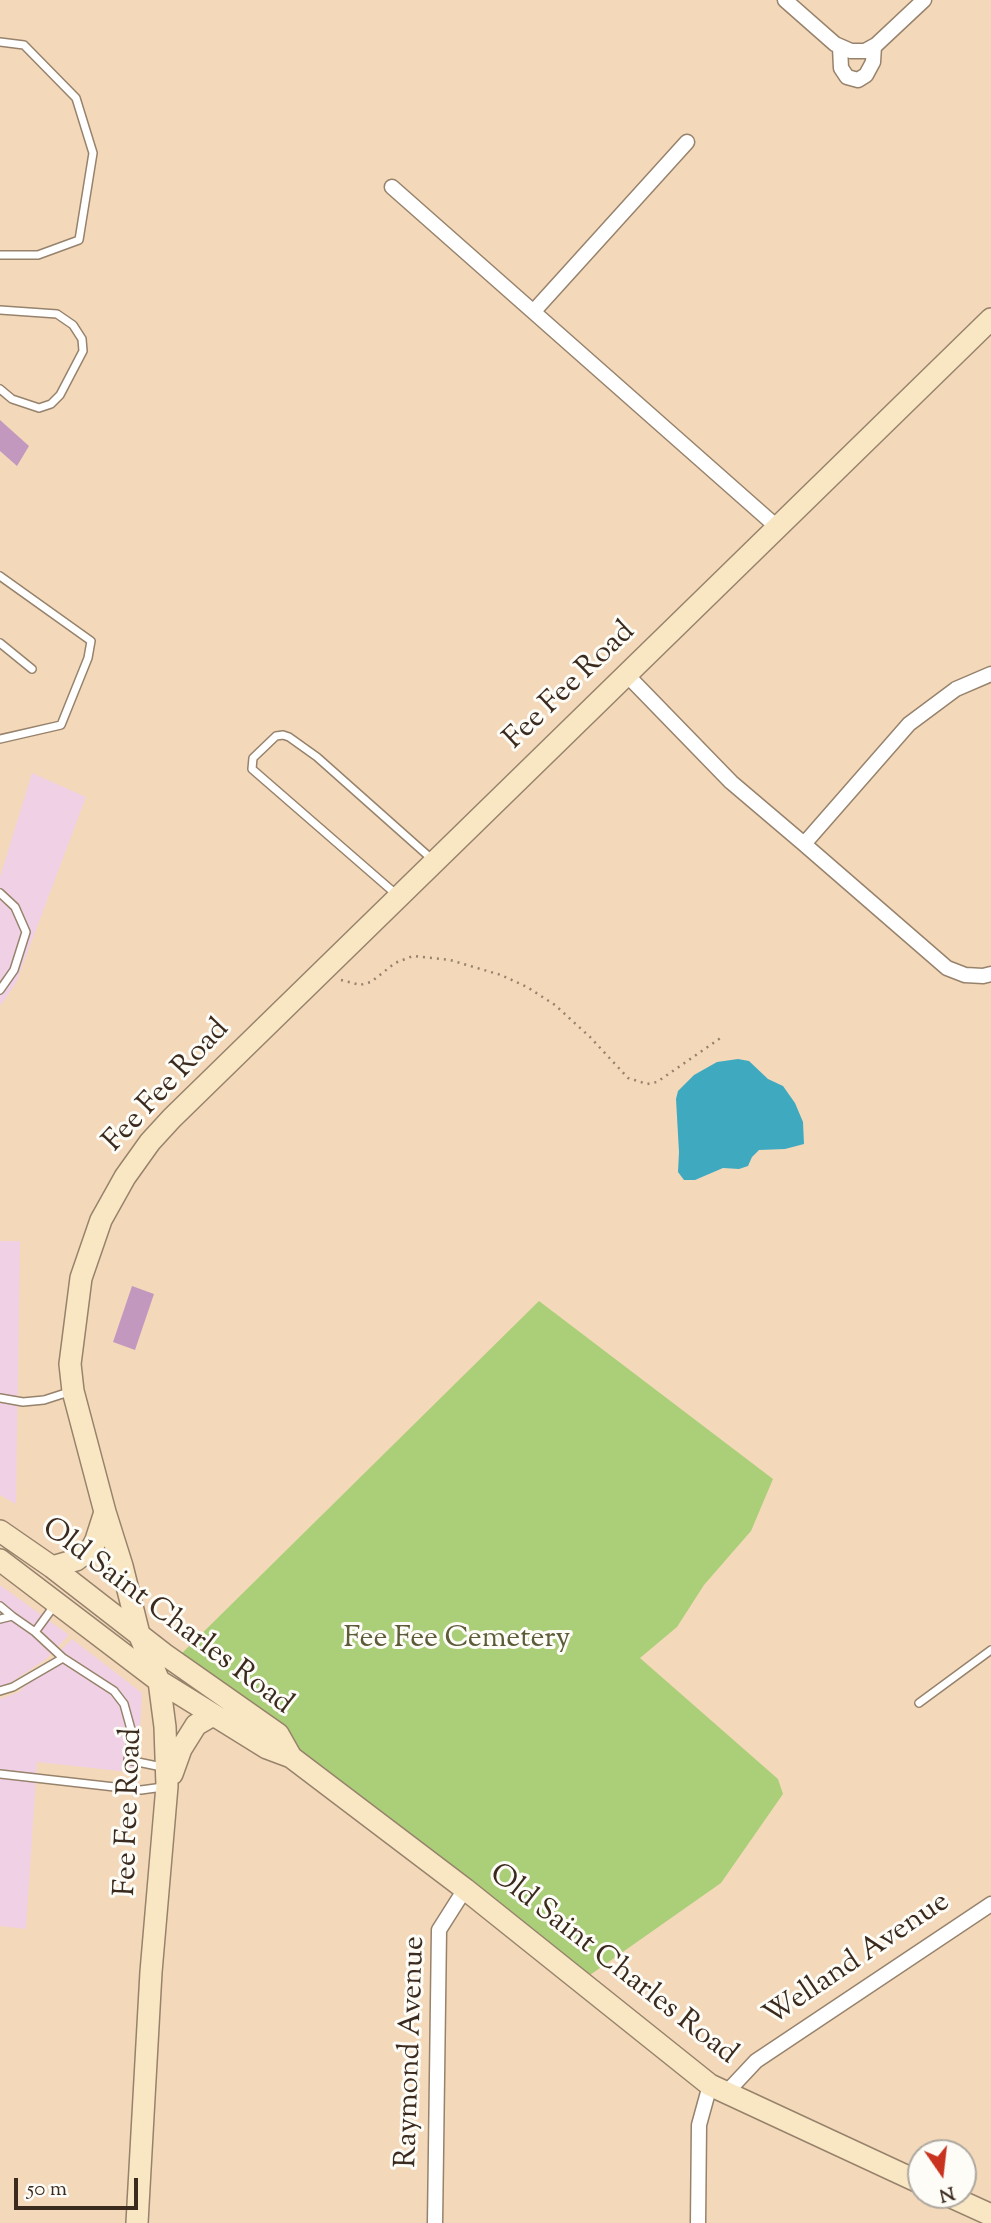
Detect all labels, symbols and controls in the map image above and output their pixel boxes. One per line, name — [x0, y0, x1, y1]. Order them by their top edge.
street label: Fee Fee Road — [498, 616, 644, 758]
street label: Fee Fee Road — [97, 1013, 239, 1161]
street label: Old Saint Charles Road — [33, 1512, 299, 1724]
park label: Fee Fee Cemetery — [343, 1623, 571, 1659]
street label: Fee Fee Road — [110, 1727, 152, 1897]
street label: Old Saint Charles Road — [481, 1858, 743, 2074]
street label: Welland Avenue — [758, 1886, 958, 2036]
street label: Raymond Avenue — [391, 1936, 435, 2168]
north arrow — [907, 2139, 977, 2209]
scale bar — [18, 2164, 142, 2208]
text: 50 m — [27, 2175, 67, 2205]
text: N — [936, 2178, 957, 2208]

